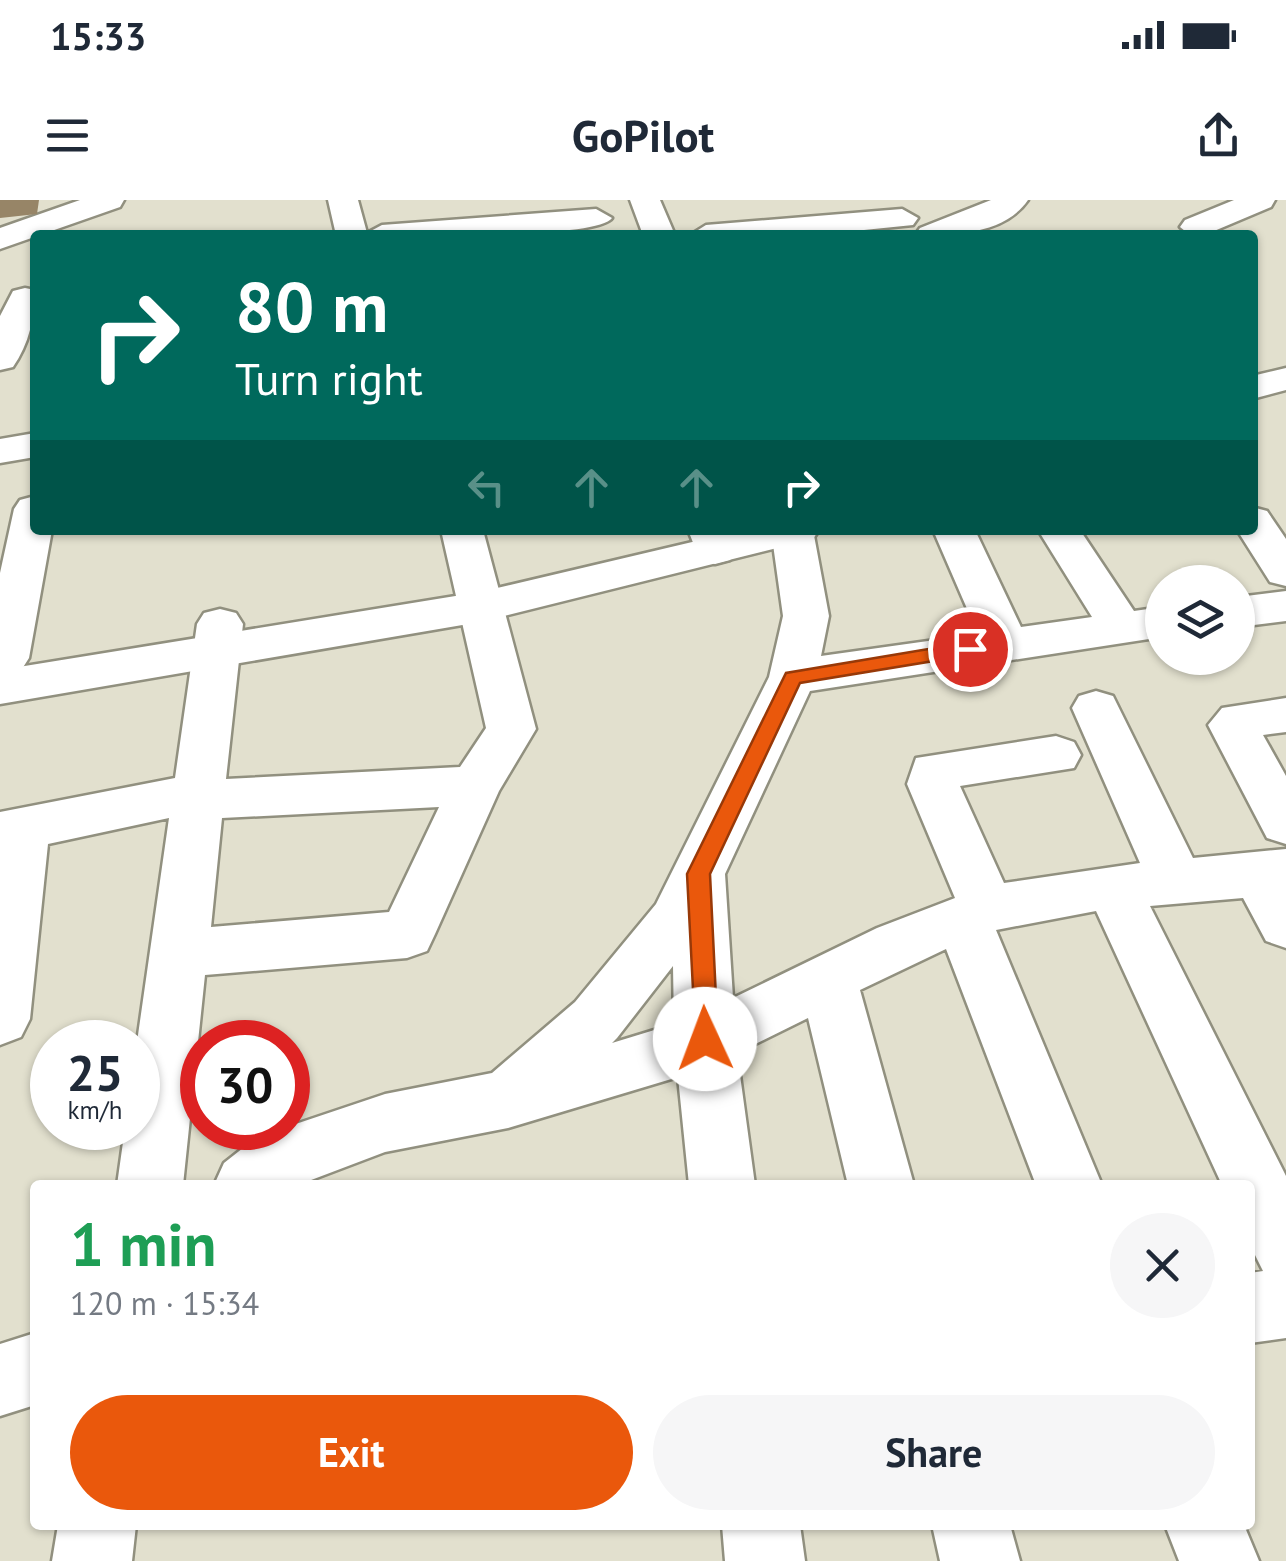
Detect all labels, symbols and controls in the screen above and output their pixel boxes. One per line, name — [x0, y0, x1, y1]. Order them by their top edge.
text: 15:33 — [50, 11, 146, 60]
text: GoPilot — [572, 106, 714, 164]
icon: menu — [40, 108, 95, 163]
icon: share — [1191, 108, 1246, 163]
text: 80 m — [235, 261, 388, 351]
icon: right — [70, 270, 200, 400]
text: Turn right — [235, 349, 423, 407]
icon: left — [459, 460, 514, 515]
icon: ahead — [564, 460, 619, 515]
icon: ahead — [669, 460, 724, 515]
icon: right — [774, 460, 829, 515]
map controls — [1145, 565, 1255, 675]
button: layers — [1145, 565, 1255, 675]
pin — [928, 607, 1013, 692]
icon: arrive — [943, 622, 998, 677]
position arrow — [653, 987, 757, 1091]
speed limit sign: 30 — [180, 1020, 310, 1150]
text: 25 — [67, 1040, 123, 1105]
text: km/h — [68, 1094, 122, 1126]
text: 1 min — [70, 1205, 216, 1283]
button: close — [1110, 1213, 1215, 1318]
text: 120 m · 15:34 — [70, 1282, 259, 1324]
button: Exit — [70, 1395, 633, 1510]
button: Share — [653, 1395, 1215, 1510]

